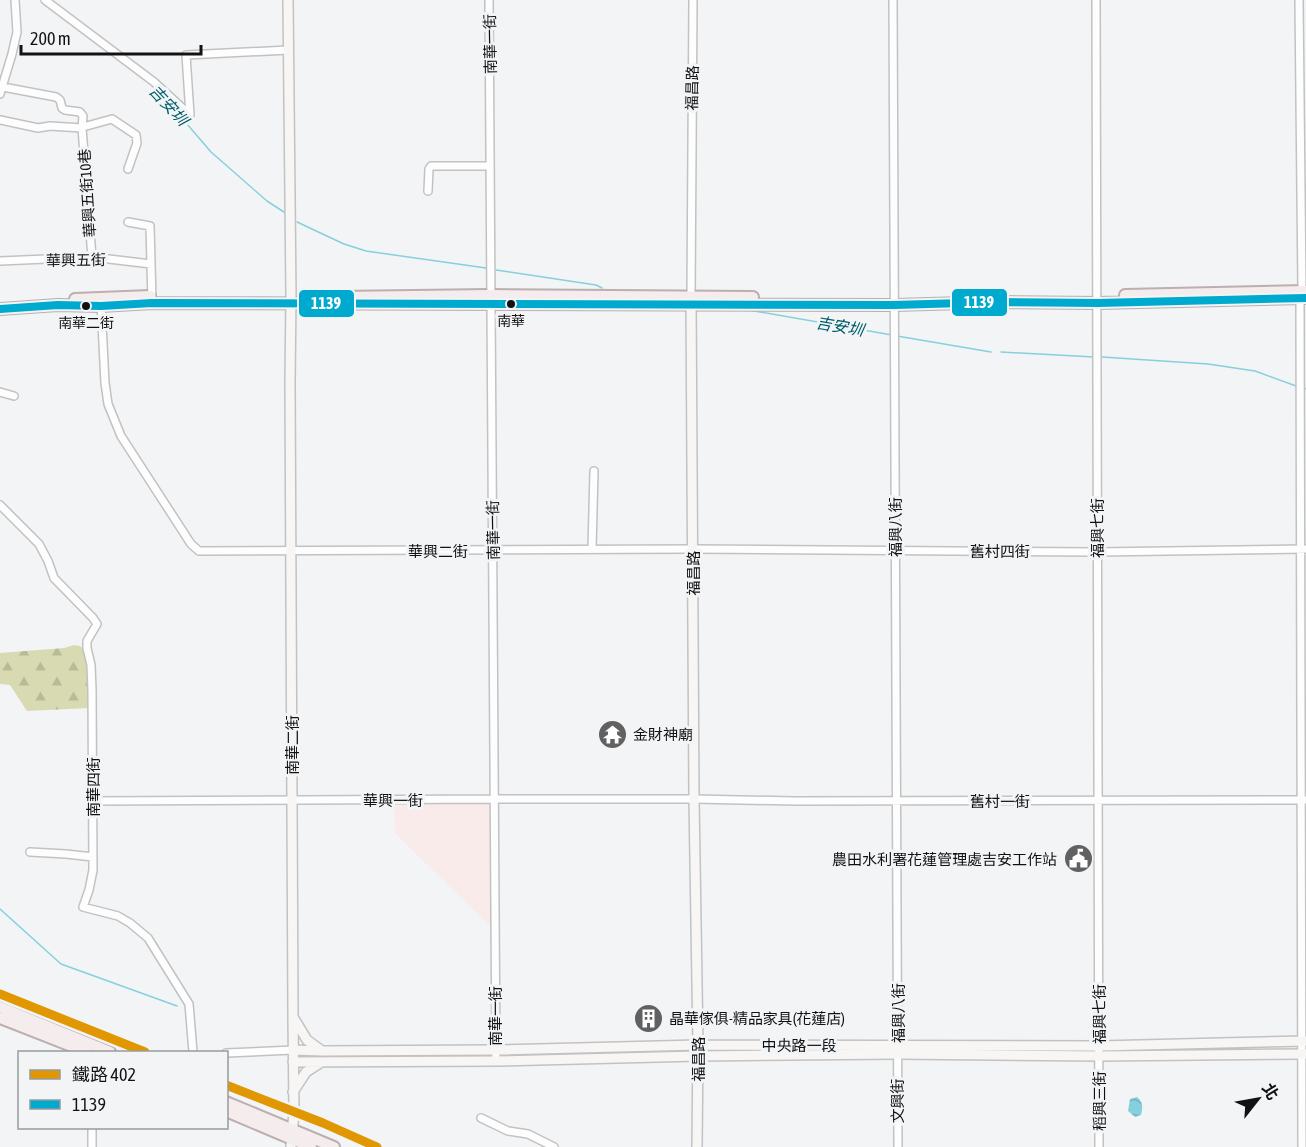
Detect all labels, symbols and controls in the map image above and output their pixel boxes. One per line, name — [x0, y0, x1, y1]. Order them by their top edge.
street label: 南華一街 — [481, 14, 499, 74]
scale bar — [21, 18, 201, 56]
text: 200 m — [30, 28, 71, 49]
street label: 福昌路 — [683, 65, 701, 111]
water label: 吉安圳 — [146, 81, 193, 130]
street label: 華興五街10巷 — [75, 148, 99, 238]
street label: 華興五街 — [46, 251, 106, 269]
line badge: 1139 — [951, 288, 1008, 317]
line badge: 1139 — [298, 289, 355, 318]
text: 1139 — [964, 293, 995, 311]
text: 1139 — [311, 294, 342, 312]
marker: 南華 — [505, 298, 517, 310]
marker: 南華二街 — [80, 300, 92, 312]
place label: 南華 — [497, 313, 525, 329]
water label: 吉安圳 — [815, 313, 867, 339]
place label: 南華二街 — [58, 315, 114, 331]
street label: 福興八街 — [887, 497, 904, 557]
street label: 福興七街 — [1089, 498, 1106, 558]
street label: 南華一街 — [484, 500, 502, 560]
street label: 華興二街 — [408, 543, 468, 560]
street label: 舊村四街 — [970, 543, 1030, 560]
street label: 福昌路 — [685, 550, 702, 596]
street label: 南華二街 — [284, 715, 301, 775]
temple icon: 金財神廟 — [596, 718, 628, 750]
place label: 金財神廟 — [633, 726, 693, 743]
street label: 南華四街 — [85, 757, 102, 817]
street label: 華興一街 — [363, 792, 423, 809]
street label: 舊村一街 — [970, 793, 1030, 810]
public building icon: 農田水利署花蓮管理處吉安工作站 — [1062, 843, 1094, 875]
place label: 農田水利署花蓮管理處吉安工作站 — [832, 851, 1057, 868]
street label: 福興八街 — [890, 983, 907, 1043]
street label: 福興七街 — [1091, 984, 1108, 1044]
street label: 南華一街 — [487, 986, 504, 1046]
building icon: 晶華傢俱-精品家具(花蓮店) — [632, 1002, 664, 1034]
place label: 晶華傢俱-精品家具(花蓮店) — [669, 1010, 845, 1027]
street label: 福昌路 — [690, 1036, 707, 1082]
street label: 中央路一段 — [761, 1037, 837, 1054]
legend — [18, 1051, 228, 1129]
text: 鐵路 402 — [72, 1064, 136, 1085]
north arrow — [1228, 1069, 1288, 1129]
street label: 稻興三街 — [1091, 1071, 1108, 1131]
street label: 文興街 — [889, 1078, 906, 1124]
text: 北 — [1259, 1080, 1283, 1103]
text: 1139 — [72, 1094, 106, 1115]

